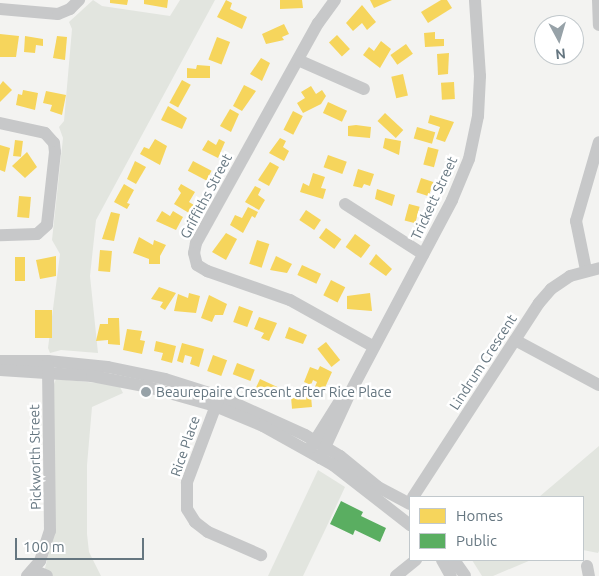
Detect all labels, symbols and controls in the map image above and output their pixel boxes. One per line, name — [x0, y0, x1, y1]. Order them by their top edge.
north arrow — [534, 15, 584, 65]
text: N — [554, 45, 567, 62]
street label: Griffiths Street — [177, 151, 235, 241]
street label: Trickett Street — [407, 153, 461, 243]
street label: Lindrum Crescent — [446, 311, 520, 413]
place label: Beaurepaire Crescent after Rice Place — [156, 384, 392, 400]
marker: Beaurepaire Crescent after Rice Place — [140, 386, 152, 398]
street label: Pickworth Street — [26, 404, 44, 510]
street label: Rice Place — [167, 413, 203, 479]
legend — [409, 496, 584, 561]
text: Homes — [456, 507, 503, 524]
scale bar — [18, 528, 146, 560]
text: Public — [456, 532, 497, 549]
text: 100 m — [23, 538, 65, 555]

